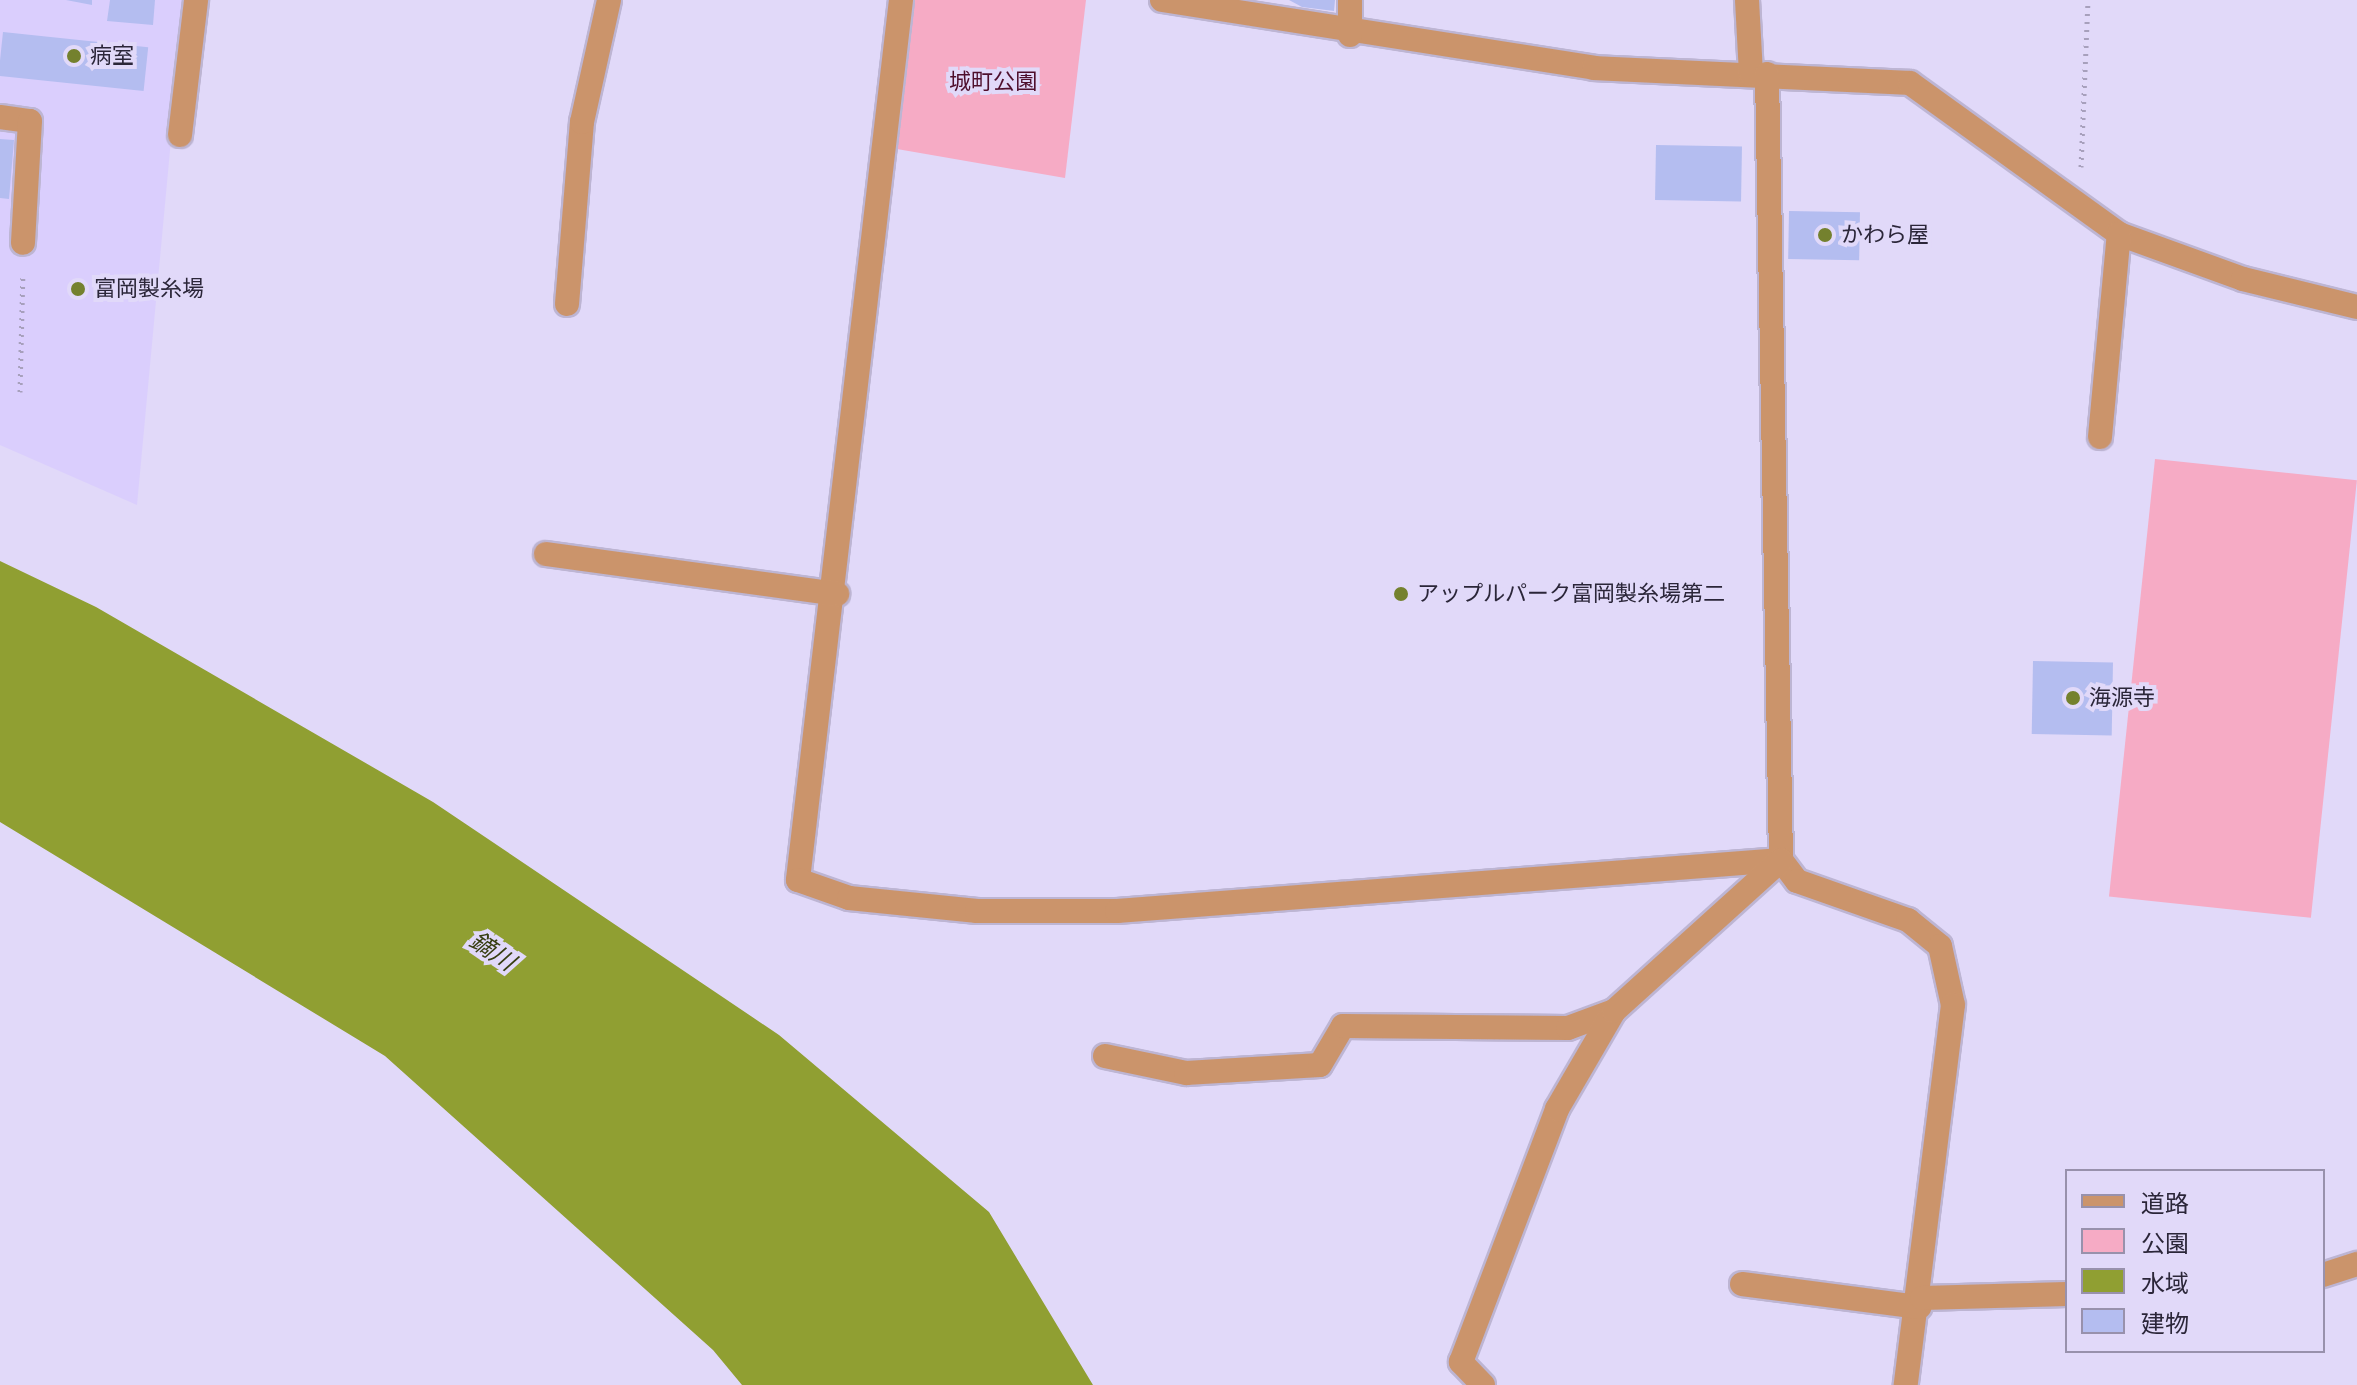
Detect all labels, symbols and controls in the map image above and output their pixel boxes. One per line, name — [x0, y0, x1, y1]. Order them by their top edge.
place label: 病室 — [90, 43, 134, 69]
marker: 病室 — [65, 47, 83, 65]
park label: 城町公園 — [949, 69, 1037, 95]
place label: かわら屋 — [1841, 222, 1929, 248]
marker: かわら屋 — [1816, 226, 1834, 244]
place label: 富岡製糸場 — [94, 276, 204, 302]
marker: 富岡製糸場 — [69, 280, 87, 298]
place label: アップルパーク富岡製糸場第二 — [1417, 581, 1725, 607]
marker: アップルパーク富岡製糸場第二 — [1392, 585, 1410, 603]
place label: 海源寺 — [2089, 685, 2155, 711]
marker: 海源寺 — [2064, 689, 2082, 707]
water label: 鏑川 — [464, 927, 520, 977]
legend — [2065, 1169, 2325, 1353]
text: 道路 — [2141, 1190, 2189, 1218]
text: 公園 — [2141, 1230, 2189, 1258]
text: 水域 — [2141, 1270, 2189, 1298]
text: 建物 — [2141, 1310, 2189, 1338]

